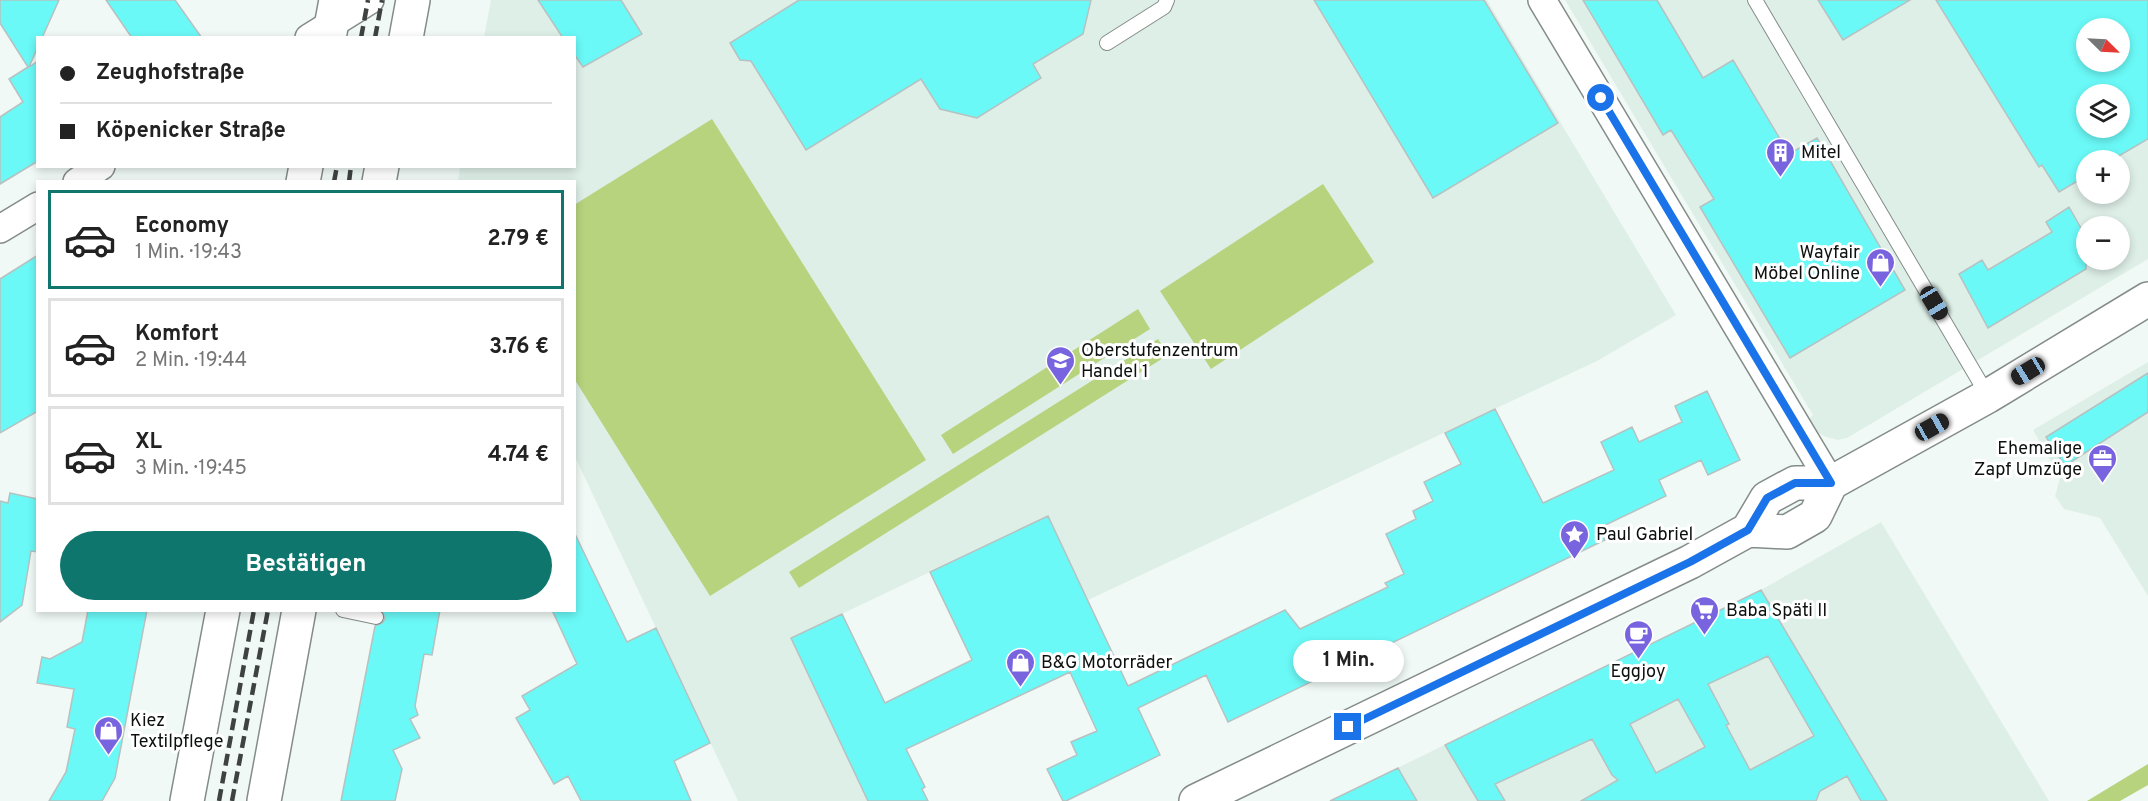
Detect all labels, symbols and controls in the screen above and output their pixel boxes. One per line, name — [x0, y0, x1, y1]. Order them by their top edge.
north arrow — [2076, 18, 2130, 72]
map controls — [2076, 18, 2130, 270]
text: Zeughofstraße — [96, 60, 244, 87]
route start — [1587, 84, 1614, 111]
button: layers — [2076, 84, 2130, 138]
text: Köpenicker Straße — [96, 118, 286, 145]
building icon: Mitel — [1764, 136, 1796, 178]
place label: Mitel — [1801, 142, 1841, 165]
button: + — [2076, 150, 2130, 204]
icon: car — [63, 213, 117, 267]
text: Economy — [135, 213, 229, 240]
button: − — [2076, 216, 2130, 270]
text: 2.79 € — [487, 226, 549, 253]
text: 1 Min. · 19:43 — [135, 240, 242, 266]
place label: Wayfair Möbel Online — [1754, 242, 1860, 286]
shop icon: Wayfair Möbel Online — [1865, 246, 1897, 288]
car — [1917, 283, 1951, 323]
icon: car — [63, 321, 117, 375]
text: Komfort — [135, 321, 219, 348]
text: 3.76 € — [489, 334, 549, 361]
place label: Oberstufenzentrum Handel 1 — [1081, 340, 1239, 384]
school or university icon: Oberstufenzentrum Handel 1 — [1044, 344, 1076, 386]
text: 2 Min. · 19:44 — [135, 348, 247, 374]
car — [2008, 354, 2048, 388]
car — [1912, 410, 1952, 444]
icon: car — [63, 429, 117, 483]
text: XL — [135, 429, 162, 456]
place label: Ehemalige Zapf Umzüge — [1974, 438, 2082, 482]
text: 4.74 € — [488, 442, 549, 469]
office icon: Ehemalige Zapf Umzüge — [2087, 442, 2119, 484]
text: 3 Min. · 19:45 — [135, 456, 247, 482]
place icon: Paul Gabriel — [1559, 518, 1591, 560]
place label: Paul Gabriel — [1596, 524, 1693, 547]
button: Bestätigen — [60, 531, 552, 600]
supermarket icon: Baba Späti II — [1689, 594, 1721, 636]
place label: Baba Späti II — [1726, 600, 1827, 623]
cafe icon: Eggjoy — [1622, 618, 1654, 660]
callout: 1 Min. — [1292, 640, 1404, 682]
shop icon: B&G Motorräder — [1004, 646, 1036, 688]
text: 1 Min. — [1323, 648, 1374, 674]
place label: B&G Motorräder — [1041, 652, 1173, 675]
place label: Eggjoy — [1610, 661, 1666, 684]
place label: Kiez Textilpflege — [130, 710, 223, 754]
route end — [1334, 713, 1361, 740]
shop icon: Kiez Textilpflege — [93, 714, 125, 756]

